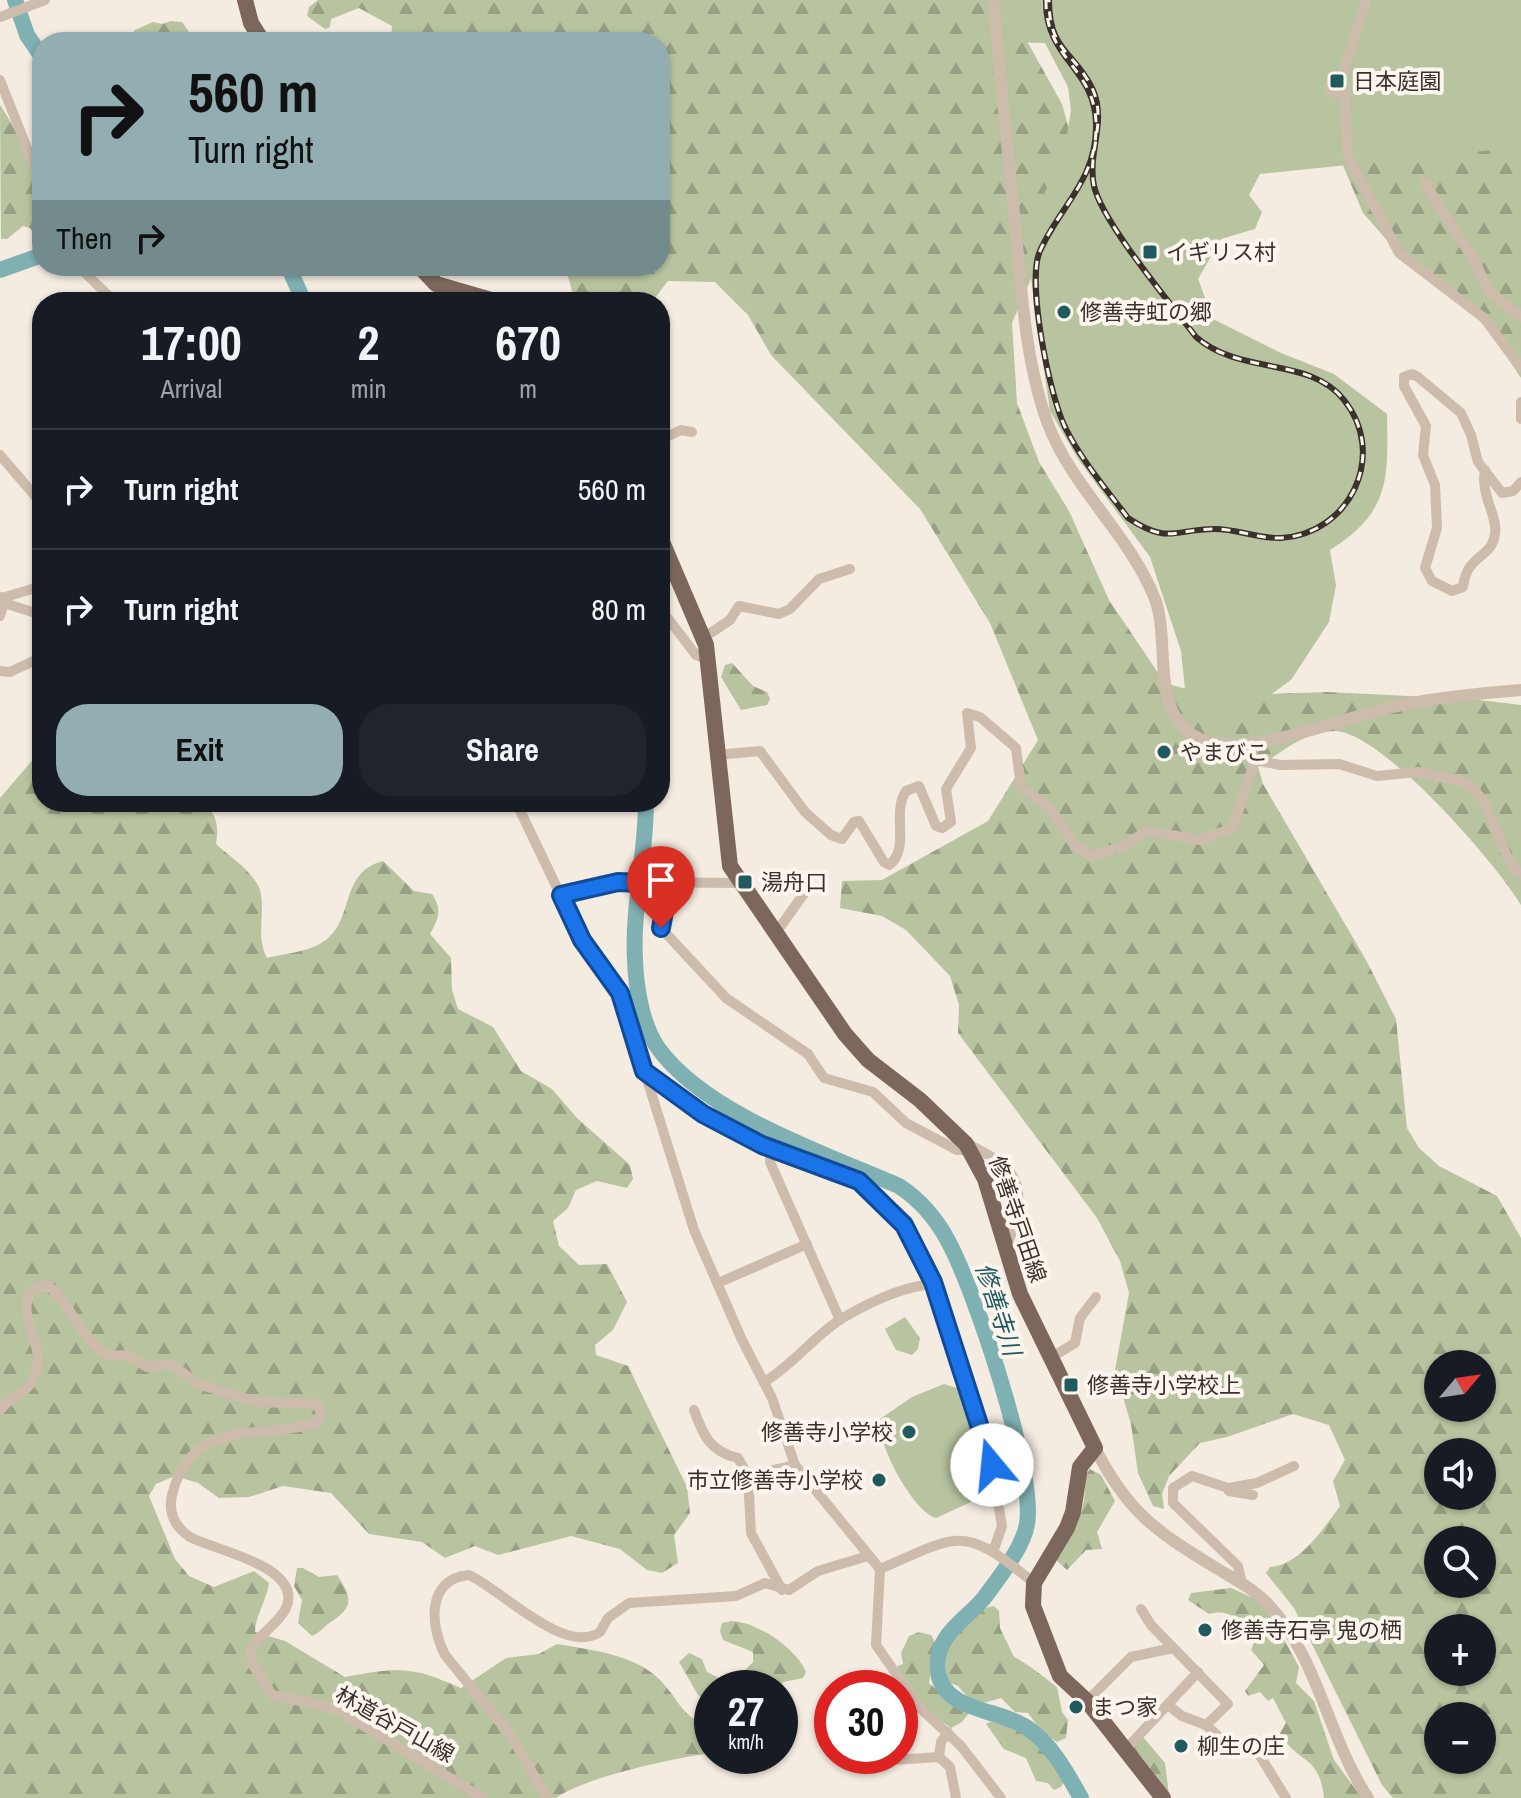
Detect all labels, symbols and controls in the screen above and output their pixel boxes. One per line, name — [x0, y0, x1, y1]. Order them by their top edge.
text: 560 m — [188, 54, 318, 129]
icon: right — [56, 64, 160, 168]
place label: 日本庭園 — [1353, 66, 1441, 96]
marker: 日本庭園 — [1328, 72, 1346, 90]
text: Turn right — [188, 126, 313, 174]
icon: right — [128, 216, 172, 260]
text: Then — [56, 218, 112, 258]
place label: イギリス村 — [1166, 237, 1276, 267]
marker: イギリス村 — [1141, 243, 1159, 261]
place label: 修善寺虹の郷 — [1080, 297, 1212, 327]
marker: 修善寺虹の郷 — [1055, 303, 1073, 321]
text: 17:00 — [141, 310, 242, 375]
text: 2 — [358, 310, 379, 375]
text: 670 — [495, 310, 561, 375]
text: Arrival — [161, 371, 222, 406]
text: min — [351, 371, 386, 406]
text: m — [519, 371, 537, 406]
icon: right — [56, 467, 100, 511]
text: Turn right — [124, 469, 238, 509]
text: 560 m — [578, 469, 646, 509]
icon: right — [56, 587, 100, 631]
text: Turn right — [124, 589, 238, 629]
text: 80 m — [591, 589, 646, 629]
button: Exit — [56, 704, 343, 796]
button: Share — [359, 704, 646, 796]
place label: やまびこ — [1180, 737, 1268, 767]
marker: やまびこ — [1155, 743, 1173, 761]
pin — [627, 846, 695, 928]
icon: arrive — [639, 858, 683, 902]
place label: 湯舟口 — [761, 867, 827, 897]
marker: 湯舟口 — [736, 873, 754, 891]
street label: 修善寺戸田線 — [982, 1152, 1054, 1286]
water label: 修善寺川 — [969, 1258, 1030, 1362]
north arrow — [1424, 1350, 1496, 1422]
map controls — [1424, 1350, 1496, 1774]
place label: 修善寺小学校上 — [1087, 1370, 1241, 1400]
marker: 修善寺小学校上 — [1062, 1376, 1080, 1394]
place label: 修善寺小学校 — [761, 1417, 893, 1447]
marker: 修善寺小学校 — [900, 1423, 918, 1441]
position arrow — [950, 1423, 1034, 1507]
button: sound — [1424, 1438, 1496, 1510]
place label: 市立修善寺小学校 — [687, 1465, 863, 1495]
marker: 市立修善寺小学校 — [870, 1471, 888, 1489]
button: search — [1424, 1526, 1496, 1598]
button: + — [1424, 1614, 1496, 1686]
place label: 修善寺石亭 鬼の栖 — [1221, 1615, 1402, 1645]
marker: 修善寺石亭 鬼の栖 — [1196, 1621, 1214, 1639]
speed limit sign: 30 — [814, 1670, 918, 1774]
street label: 林道谷戸山線 — [330, 1679, 460, 1769]
text: 27 — [728, 1685, 764, 1738]
place label: まつ家 — [1092, 1692, 1158, 1722]
marker: まつ家 — [1067, 1698, 1085, 1716]
button: − — [1424, 1702, 1496, 1774]
text: km/h — [728, 1728, 764, 1755]
place label: 柳生の庄 — [1197, 1731, 1285, 1761]
marker: 柳生の庄 — [1172, 1737, 1190, 1755]

